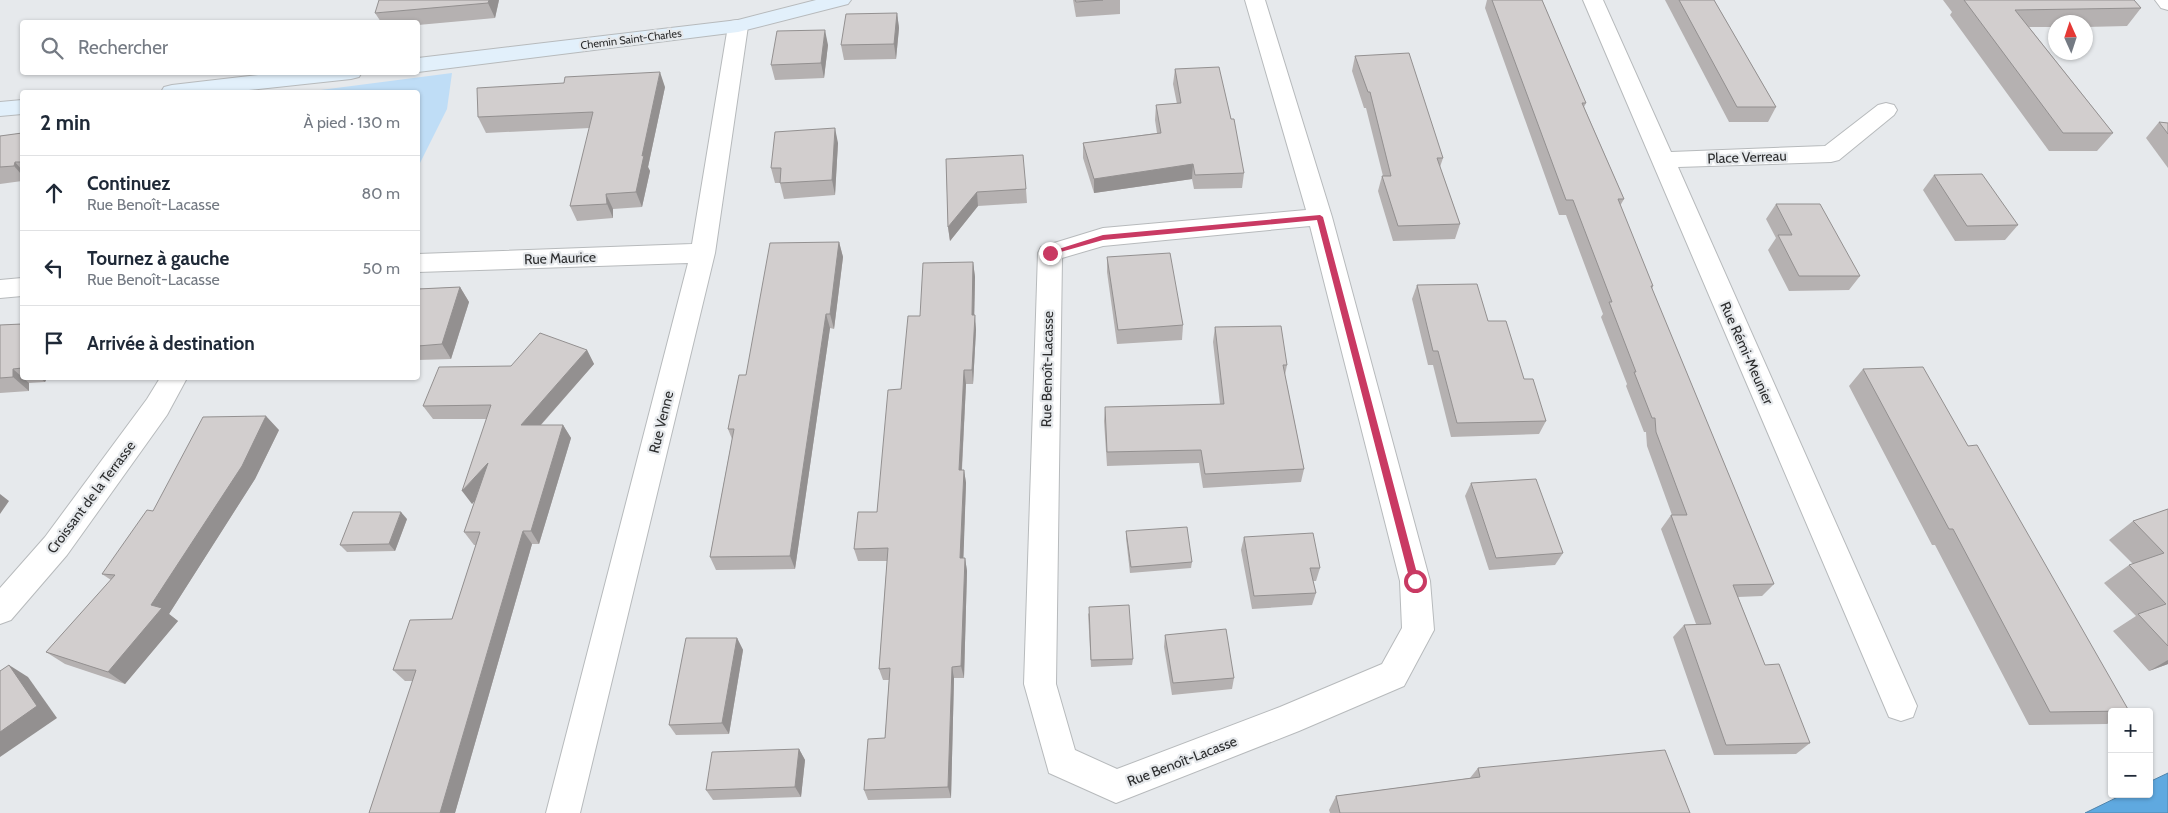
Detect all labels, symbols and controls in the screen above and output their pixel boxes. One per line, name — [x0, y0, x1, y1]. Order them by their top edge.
north arrow — [2048, 15, 2093, 60]
search box — [20, 20, 420, 75]
street label: Chemin Saint-Charles — [580, 26, 683, 52]
icon: search — [38, 34, 66, 62]
text: Rechercher — [78, 36, 168, 59]
text: 2 min — [40, 110, 91, 135]
text: À pied · 130 m — [303, 113, 400, 132]
street label: Place Verreau — [1707, 147, 1787, 167]
text: Continuez — [87, 172, 170, 195]
icon: ahead — [40, 179, 68, 207]
text: 80 m — [362, 184, 400, 203]
text: Rue Benoît-Lacasse — [87, 195, 220, 214]
route end — [1039, 242, 1062, 265]
text: Tournez à gauche — [87, 247, 229, 270]
street label: Rue Maurice — [524, 248, 596, 268]
icon: left — [40, 254, 68, 282]
text: 50 m — [363, 259, 400, 278]
text: Rue Benoît-Lacasse — [87, 270, 220, 289]
street label: Rue Rémi-Meunier — [1716, 299, 1778, 408]
street label: Rue Benoît-Lacasse — [1037, 311, 1057, 427]
icon: arrive — [40, 329, 68, 357]
text: Arrivée à destination — [87, 332, 255, 355]
street label: Rue Venne — [645, 389, 677, 455]
street label: Croissant de la Terrasse — [43, 437, 139, 557]
route start — [1404, 570, 1427, 593]
map controls — [2108, 708, 2153, 798]
button: + — [2108, 708, 2153, 753]
street label: Rue Benoît-Lacasse — [1125, 732, 1239, 790]
button: − — [2108, 753, 2153, 798]

